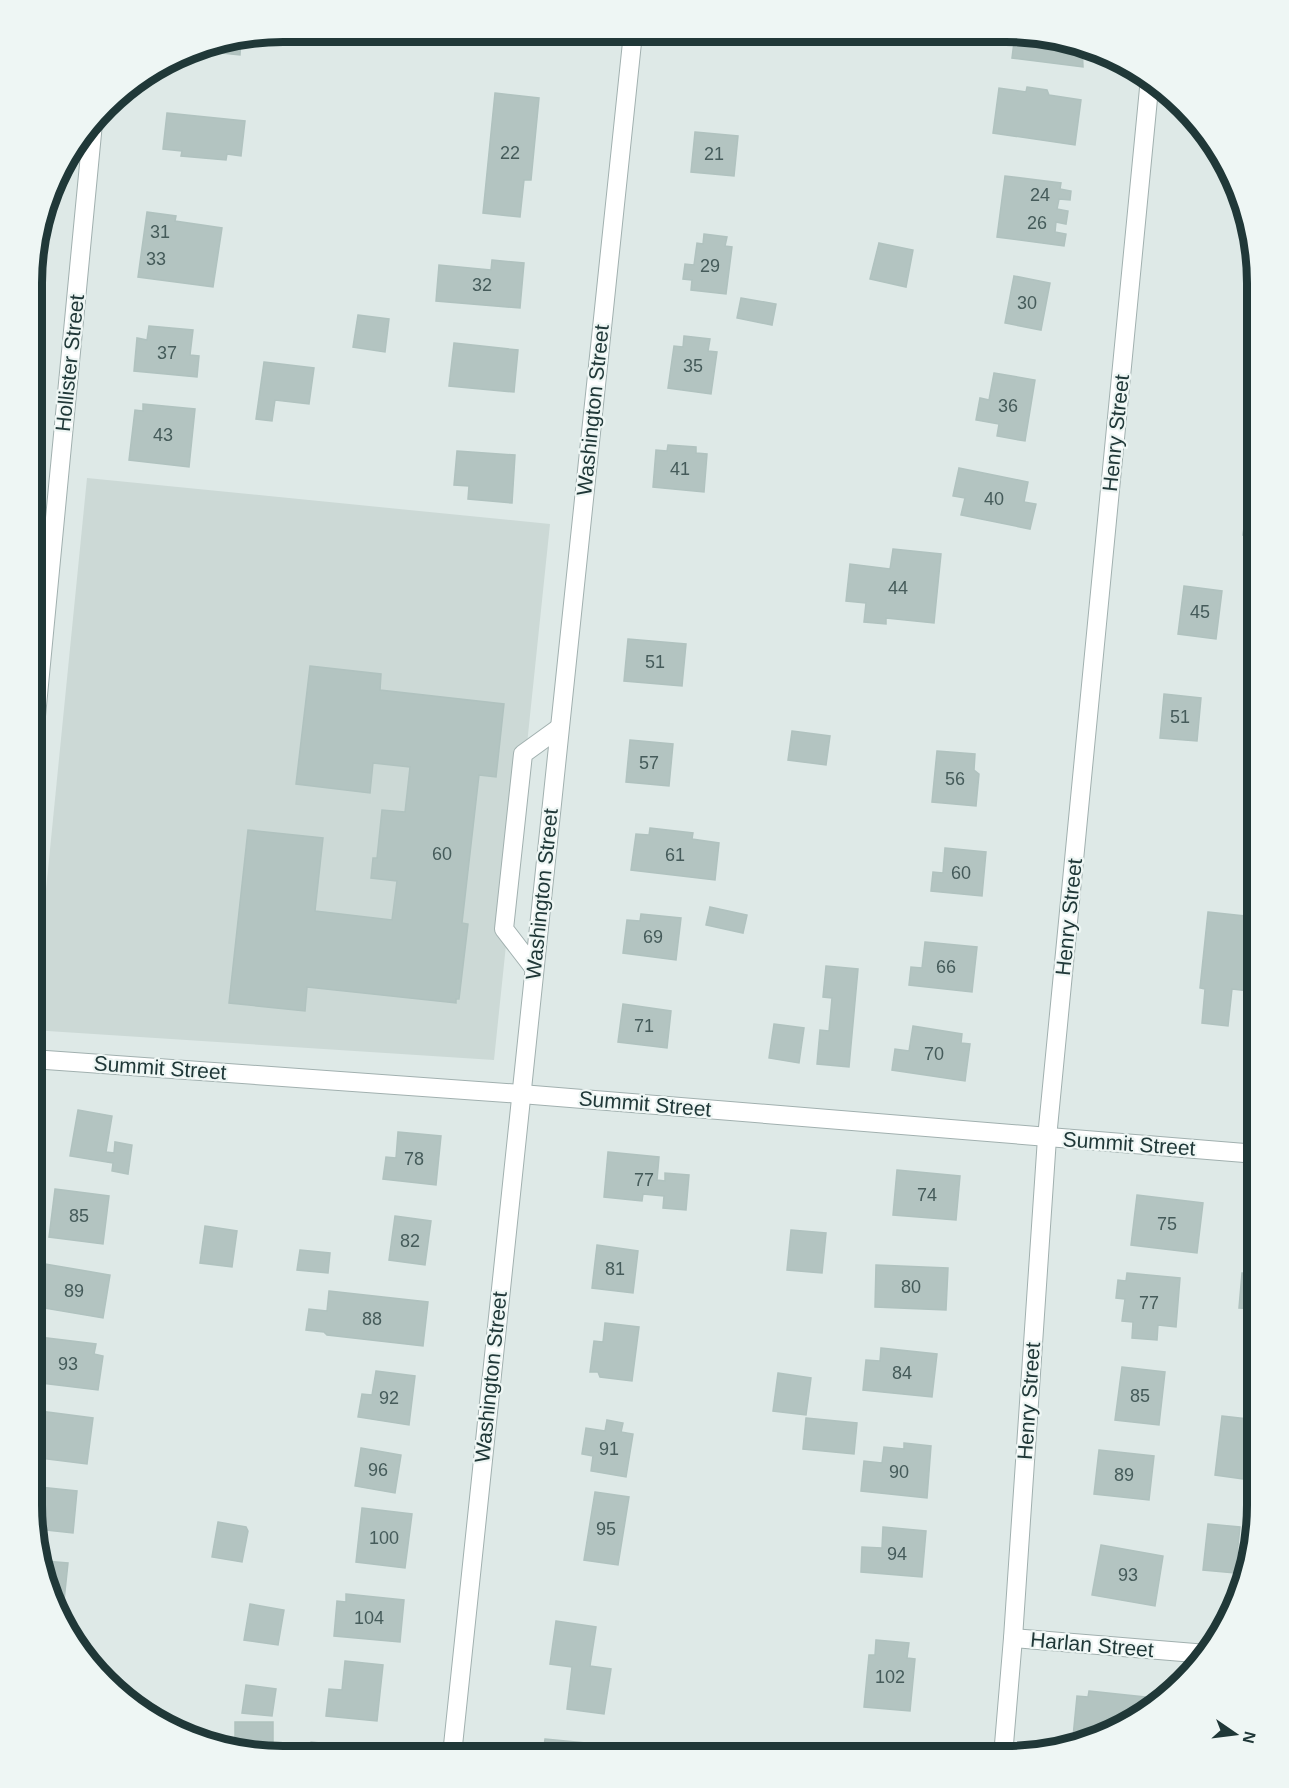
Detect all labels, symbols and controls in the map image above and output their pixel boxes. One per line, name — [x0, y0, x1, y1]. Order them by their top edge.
house number: 22 — [500, 143, 520, 163]
house number: 21 — [704, 144, 724, 164]
house number: 24 — [1030, 185, 1050, 205]
house number: 26 — [1027, 213, 1047, 233]
house number: 31 — [150, 222, 170, 242]
house number: 33 — [146, 249, 166, 269]
house number: 29 — [700, 256, 720, 276]
house number: 32 — [472, 275, 492, 295]
street label: Hollister Street — [51, 293, 88, 433]
house number: 30 — [1017, 293, 1037, 313]
street label: Washington Street — [572, 323, 613, 497]
house number: 37 — [157, 343, 177, 363]
house number: 35 — [683, 356, 703, 376]
street label: Henry Street — [1098, 373, 1133, 493]
house number: 36 — [998, 396, 1018, 416]
house number: 43 — [153, 425, 173, 445]
house number: 41 — [670, 459, 690, 479]
house number: 40 — [984, 489, 1004, 509]
house number: 44 — [888, 578, 908, 598]
house number: 45 — [1190, 602, 1210, 622]
house number: 51 — [645, 652, 665, 672]
house number: 51 — [1170, 707, 1190, 727]
house number: 57 — [639, 753, 659, 773]
house number: 56 — [945, 769, 965, 789]
street label: Washington Street — [521, 807, 562, 981]
house number: 60 — [432, 844, 452, 864]
house number: 61 — [665, 845, 685, 865]
street label: Henry Street — [1051, 857, 1086, 977]
house number: 60 — [951, 863, 971, 883]
house number: 69 — [643, 927, 663, 947]
house number: 66 — [936, 957, 956, 977]
house number: 71 — [634, 1016, 654, 1036]
house number: 70 — [924, 1044, 944, 1064]
street label: Summit Street — [93, 1051, 227, 1084]
street label: Summit Street — [578, 1086, 712, 1121]
street label: Summit Street — [1062, 1127, 1196, 1160]
house number: 78 — [404, 1149, 424, 1169]
house number: 77 — [634, 1170, 654, 1190]
house number: 74 — [917, 1185, 937, 1205]
house number: 85 — [69, 1206, 89, 1226]
house number: 75 — [1157, 1214, 1177, 1234]
house number: 82 — [400, 1231, 420, 1251]
house number: 81 — [605, 1259, 625, 1279]
house number: 80 — [901, 1277, 921, 1297]
house number: 89 — [64, 1281, 84, 1301]
street label: Washington Street — [470, 1290, 511, 1464]
house number: 77 — [1139, 1293, 1159, 1313]
house number: 88 — [362, 1309, 382, 1329]
street label: Henry Street — [1013, 1341, 1044, 1461]
house number: 93 — [58, 1354, 78, 1374]
house number: 84 — [892, 1363, 912, 1383]
house number: 85 — [1130, 1386, 1150, 1406]
house number: 92 — [379, 1388, 399, 1408]
house number: 91 — [599, 1439, 619, 1459]
house number: 96 — [368, 1460, 388, 1480]
house number: 90 — [889, 1462, 909, 1482]
house number: 89 — [1114, 1465, 1134, 1485]
house number: 95 — [596, 1519, 616, 1539]
house number: 100 — [369, 1528, 399, 1548]
house number: 94 — [887, 1544, 907, 1564]
house number: 93 — [1118, 1565, 1138, 1585]
house number: 104 — [354, 1608, 384, 1628]
street label: Harlan Street — [1029, 1628, 1155, 1661]
house number: 102 — [875, 1667, 905, 1687]
north arrow — [1205, 1704, 1265, 1764]
text: N — [1239, 1730, 1259, 1745]

